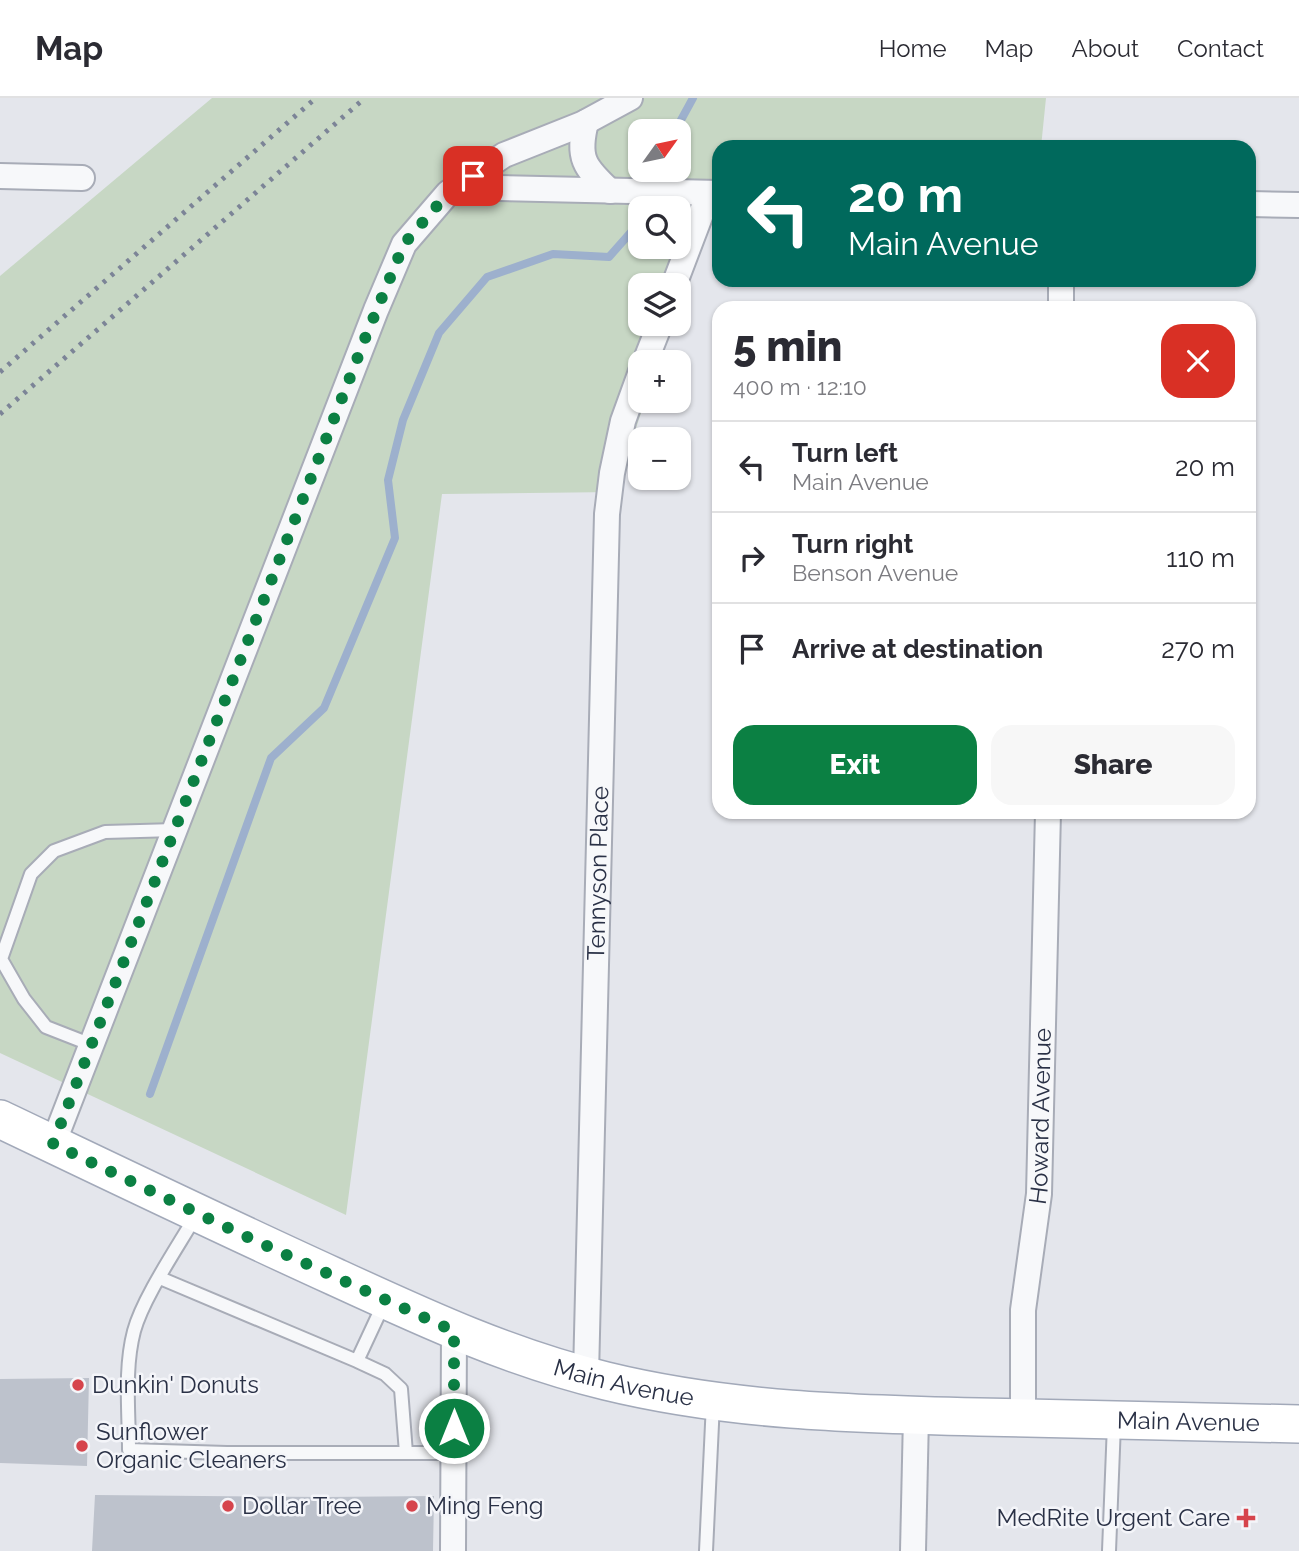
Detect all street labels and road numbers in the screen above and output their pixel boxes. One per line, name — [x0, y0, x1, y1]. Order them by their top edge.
street label: Tennyson Place — [581, 786, 614, 961]
street label: Howard Avenue — [1023, 1028, 1057, 1206]
street label: Main Avenue — [550, 1352, 696, 1412]
street label: Main Avenue — [1117, 1405, 1260, 1437]

